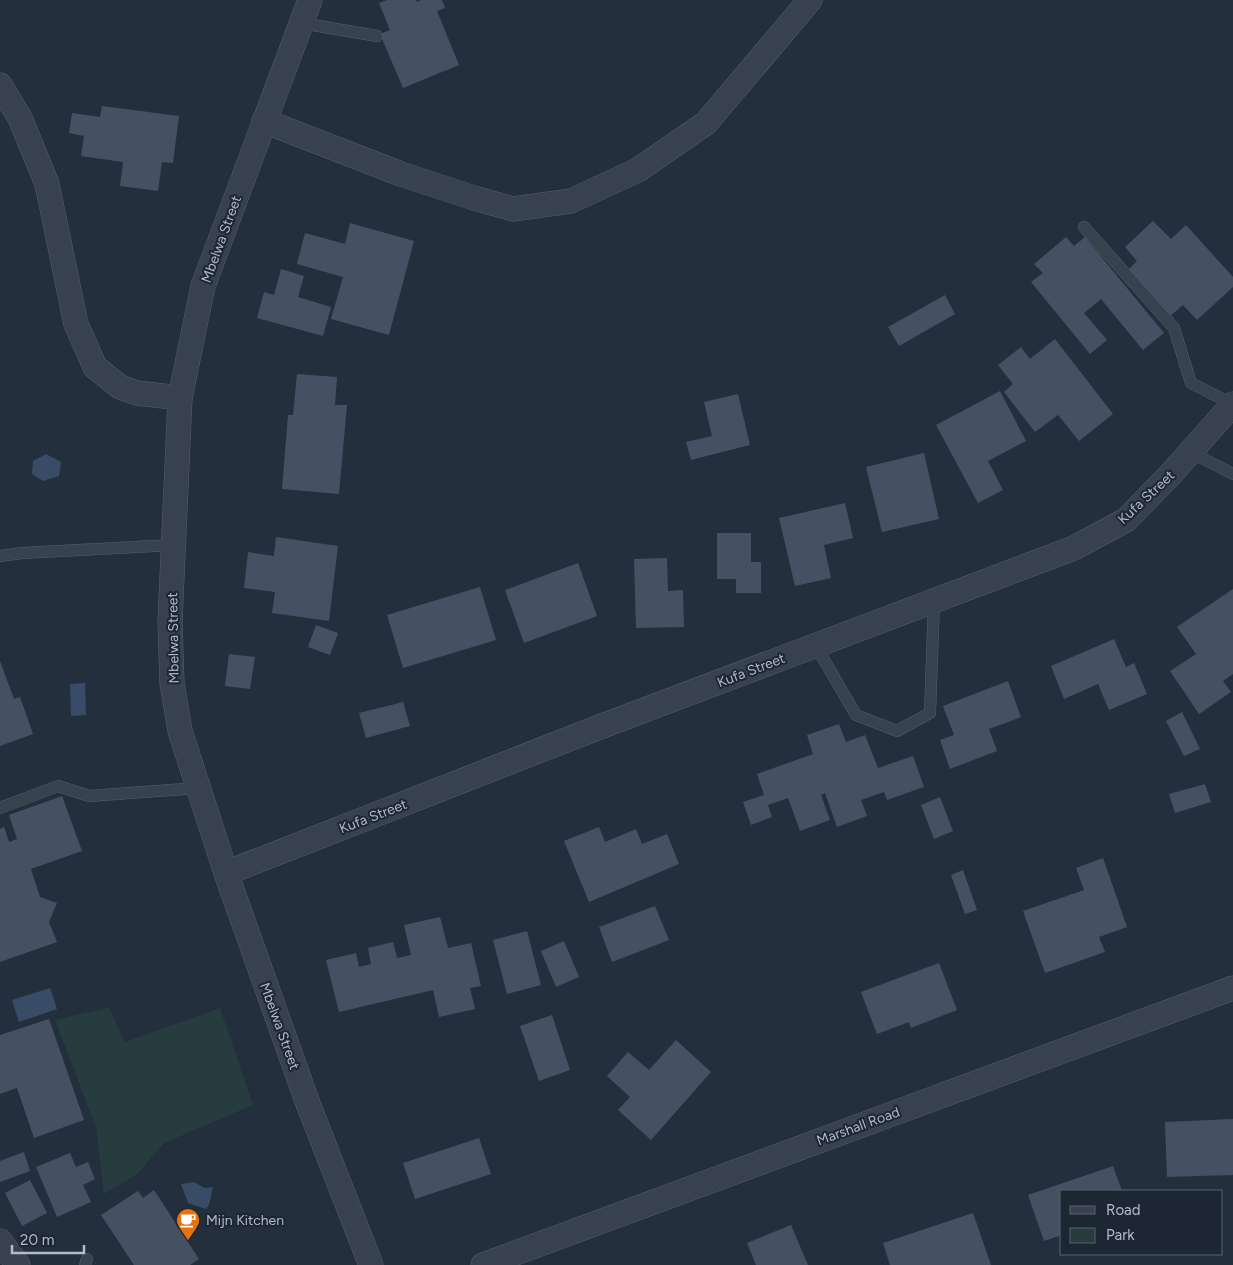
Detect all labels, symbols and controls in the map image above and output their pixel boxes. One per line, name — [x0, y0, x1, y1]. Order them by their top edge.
street label: Mbelwa Street — [198, 193, 245, 285]
street label: Kufa Street — [1114, 467, 1178, 528]
street label: Mbelwa Street — [164, 592, 183, 684]
street label: Kufa Street — [715, 650, 787, 691]
street label: Kufa Street — [337, 796, 409, 837]
street label: Mbelwa Street — [256, 980, 303, 1072]
street label: Marshall Road — [814, 1104, 902, 1149]
legend — [1060, 1190, 1223, 1255]
text: Road — [1106, 1201, 1141, 1219]
cafe icon: Mijn Kitchen — [175, 1207, 201, 1241]
place label: Mijn Kitchen — [206, 1212, 284, 1229]
scale bar — [12, 1222, 85, 1254]
text: Park — [1106, 1226, 1135, 1244]
text: 20 m — [20, 1231, 54, 1249]

